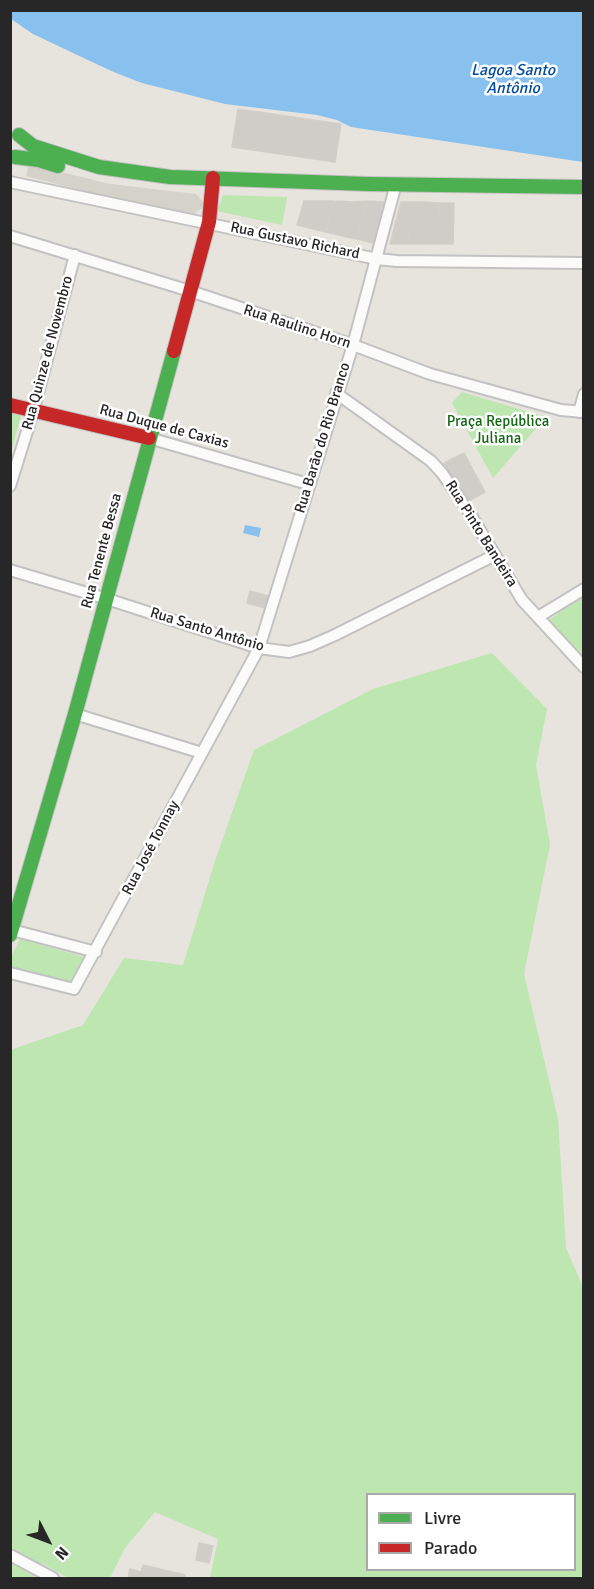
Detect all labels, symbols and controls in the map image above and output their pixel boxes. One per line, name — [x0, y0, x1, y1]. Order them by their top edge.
water label: Lagoa Santo Antônio — [471, 61, 555, 99]
street label: Rua Gustavo Richard — [229, 218, 361, 264]
street label: Rua Quinze de Novembro — [19, 274, 77, 432]
street label: Rua Raulino Horn — [241, 301, 353, 353]
street label: Rua Barão do Rio Branco — [292, 360, 354, 516]
street label: Rua Duque de Caxias — [97, 401, 231, 453]
park label: Praça República Juliana — [447, 413, 549, 448]
street label: Rua Pinto Bandeira — [441, 477, 521, 591]
street label: Rua Tenente Bessa — [78, 491, 126, 611]
street label: Rua Santo Antônio — [148, 604, 266, 656]
street label: Rua José Tonnay — [119, 798, 183, 898]
legend — [366, 1493, 576, 1571]
text: Livre — [424, 1507, 461, 1529]
north arrow — [18, 1511, 78, 1571]
text: Parado — [424, 1537, 477, 1559]
text: N — [50, 1542, 73, 1564]

